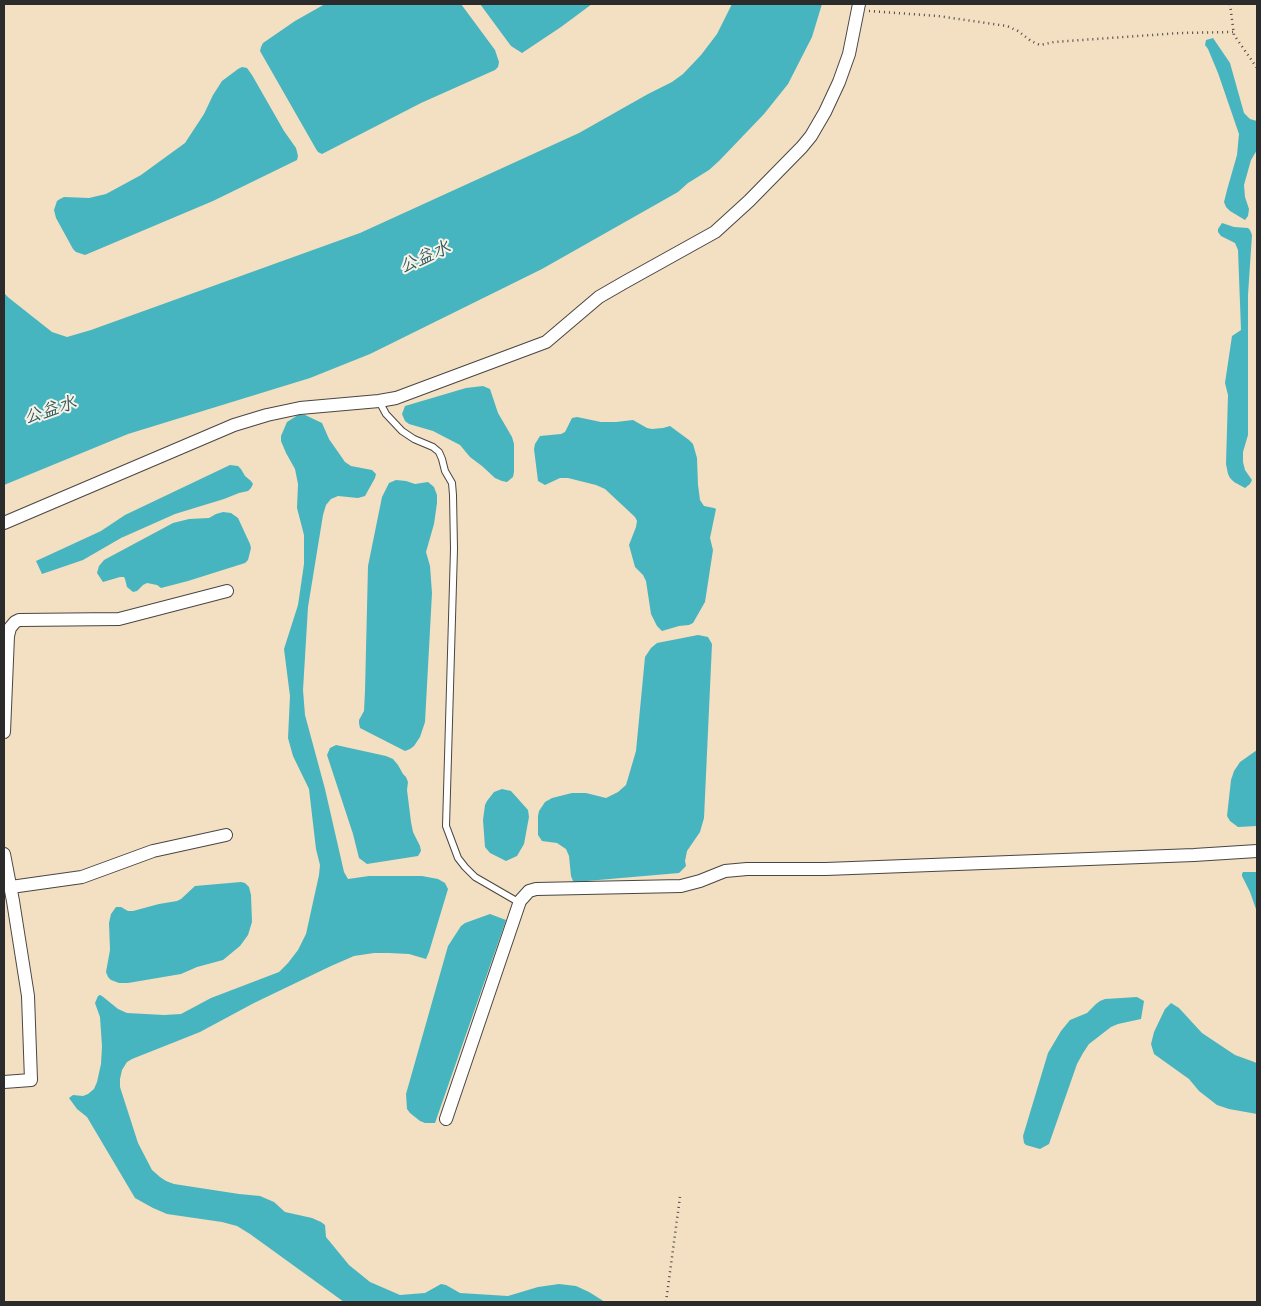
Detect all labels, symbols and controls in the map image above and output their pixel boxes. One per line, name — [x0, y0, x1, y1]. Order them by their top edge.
water label: 公益水 — [396, 237, 454, 279]
water label: 公益水 — [21, 392, 79, 430]

